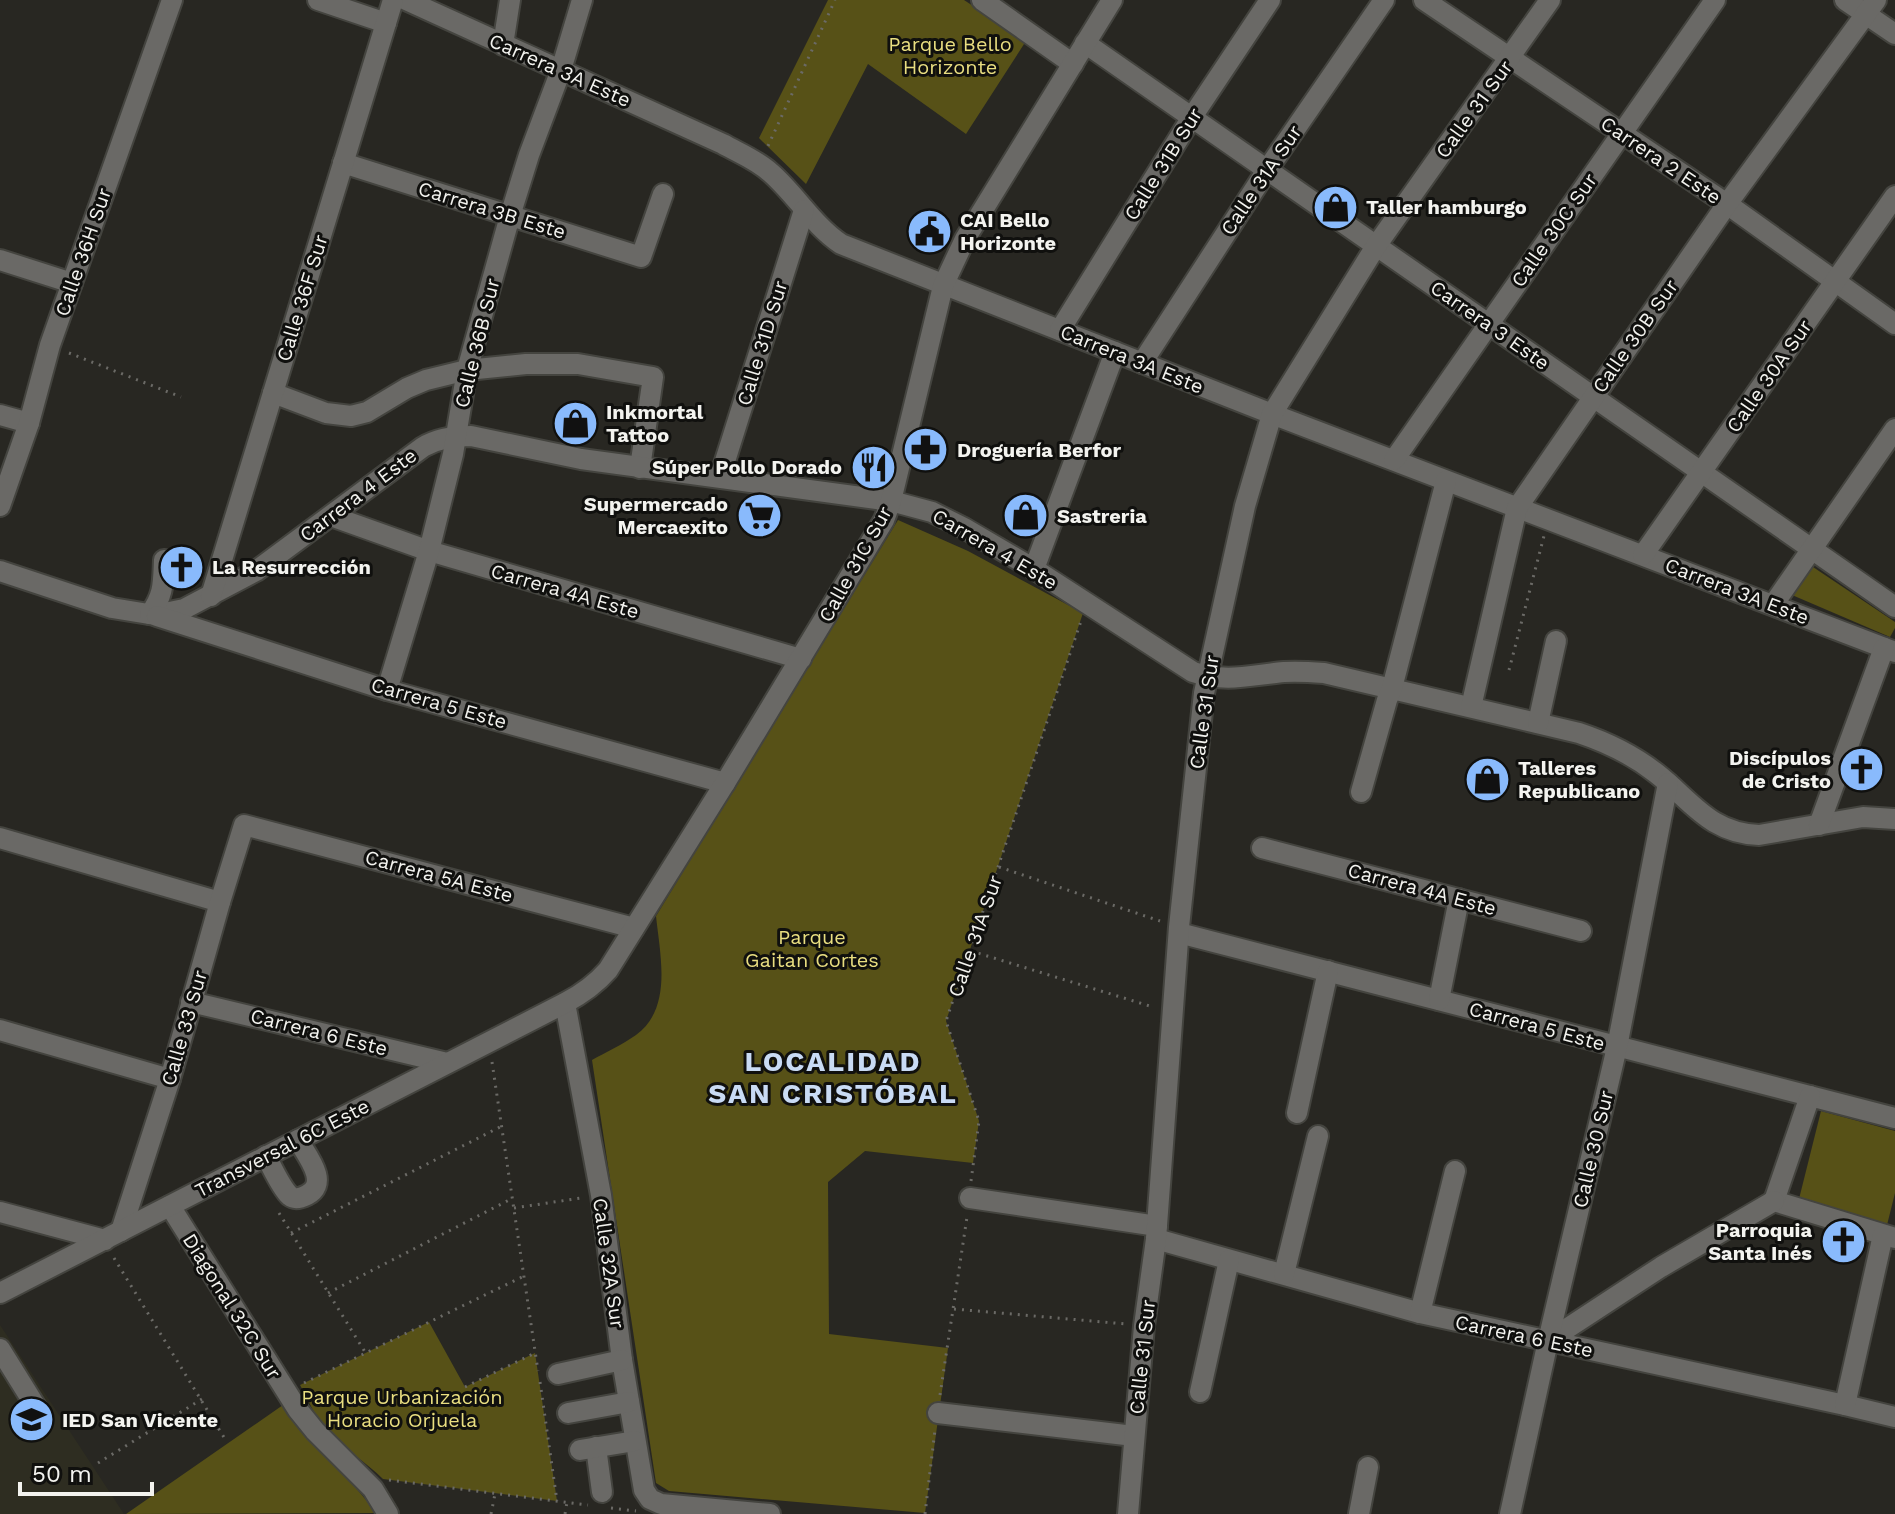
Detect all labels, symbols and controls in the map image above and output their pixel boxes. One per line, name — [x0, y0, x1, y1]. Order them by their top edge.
street label: Carrera 3A Este — [486, 28, 634, 112]
park label: Parque Bello Horizonte — [888, 32, 1012, 79]
street label: Calle 31 Sur — [1430, 55, 1518, 163]
street label: Calle 31B Sur — [1119, 103, 1207, 225]
street label: Carrera 2 Este — [1596, 111, 1726, 209]
street label: Calle 31A Sur — [1215, 120, 1307, 240]
street label: Calle 30C Sur — [1506, 168, 1602, 292]
street label: Carrera 3B Este — [415, 176, 569, 244]
shop icon: Taller hamburgo — [1311, 183, 1359, 231]
street label: Calle 36H Sur — [50, 185, 116, 319]
place label: Taller hamburgo — [1366, 195, 1527, 219]
public building icon: CAI Bello Horizonte — [905, 208, 953, 256]
place label: CAI Bello Horizonte — [960, 208, 1056, 255]
street label: Calle 36F Sur — [271, 232, 333, 364]
street label: Carrera 3 Este — [1426, 275, 1554, 375]
street label: Calle 30B Sur — [1587, 275, 1683, 397]
street label: Calle 36B Sur — [449, 276, 505, 410]
street label: Calle 31D Sur — [732, 278, 792, 408]
street label: Calle 30A Sur — [1721, 315, 1817, 437]
street label: Carrera 3A Este — [1057, 319, 1207, 399]
shop icon: Inkmortal Tattoo — [551, 400, 599, 448]
place label: Inkmortal Tattoo — [606, 400, 704, 447]
pharmacy icon: Droguería Berfor — [902, 426, 950, 474]
place label: Droguería Berfor — [957, 438, 1122, 462]
street label: Carrera 4 Este — [295, 443, 421, 547]
restaurant icon: Súper Pollo Dorado — [849, 443, 897, 491]
place label: Súper Pollo Dorado — [652, 455, 842, 479]
place label: Supermercado Mercaexito — [584, 492, 728, 539]
supermarket icon: Supermercado Mercaexito — [735, 492, 783, 540]
shop icon: Sastreria — [1002, 492, 1050, 540]
street label: Calle 31C Sur — [813, 502, 897, 626]
street label: Carrera 4 Este — [928, 504, 1062, 594]
place label: Sastreria — [1057, 504, 1147, 528]
church icon: La Resurrección — [157, 543, 205, 591]
street label: Carrera 3A Este — [1662, 553, 1812, 629]
place label: La Resurrección — [212, 555, 371, 579]
street label: Carrera 4A Este — [488, 558, 642, 624]
street label: Calle 31 Sur — [1184, 653, 1224, 771]
street label: Carrera 5 Este — [368, 672, 510, 734]
church icon: Discípulos de Cristo — [1838, 745, 1886, 793]
place label: Discípulos de Cristo — [1729, 746, 1831, 793]
shop icon: Talleres Republicano — [1463, 756, 1511, 804]
place label: Talleres Republicano — [1518, 756, 1640, 803]
street label: Carrera 5A Este — [362, 845, 516, 907]
street label: Carrera 4A Este — [1345, 858, 1499, 920]
street label: Calle 31A Sur — [943, 872, 1007, 1000]
park label: Parque Gaitan Cortes — [745, 925, 879, 972]
street label: Calle 33 Sur — [156, 967, 212, 1089]
street label: Carrera 5 Este — [1466, 996, 1608, 1056]
street label: Carrera 6 Este — [248, 1003, 390, 1061]
district label: LOCALIDAD SAN CRISTÓBAL — [708, 1045, 958, 1110]
street label: Calle 30 Sur — [1568, 1088, 1618, 1210]
street label: Transversal 6C Este — [191, 1094, 373, 1202]
street label: Calle 32A Sur — [588, 1196, 630, 1330]
place label: Parroquia Santa Inés — [1708, 1218, 1812, 1265]
church icon: Parroquia Santa Inés — [1819, 1218, 1867, 1266]
street label: Diagonal 32C Sur — [178, 1229, 286, 1383]
street label: Calle 31 Sur — [1124, 1298, 1160, 1416]
street label: Carrera 6 Este — [1453, 1310, 1595, 1362]
park label: Parque Urbanización Horacio Orjuela — [301, 1385, 503, 1432]
school or university icon: IED San Vicente — [7, 1396, 55, 1444]
place label: IED San Vicente — [62, 1408, 218, 1432]
scale bar — [20, 1446, 152, 1496]
text: 50 m — [32, 1460, 92, 1488]

